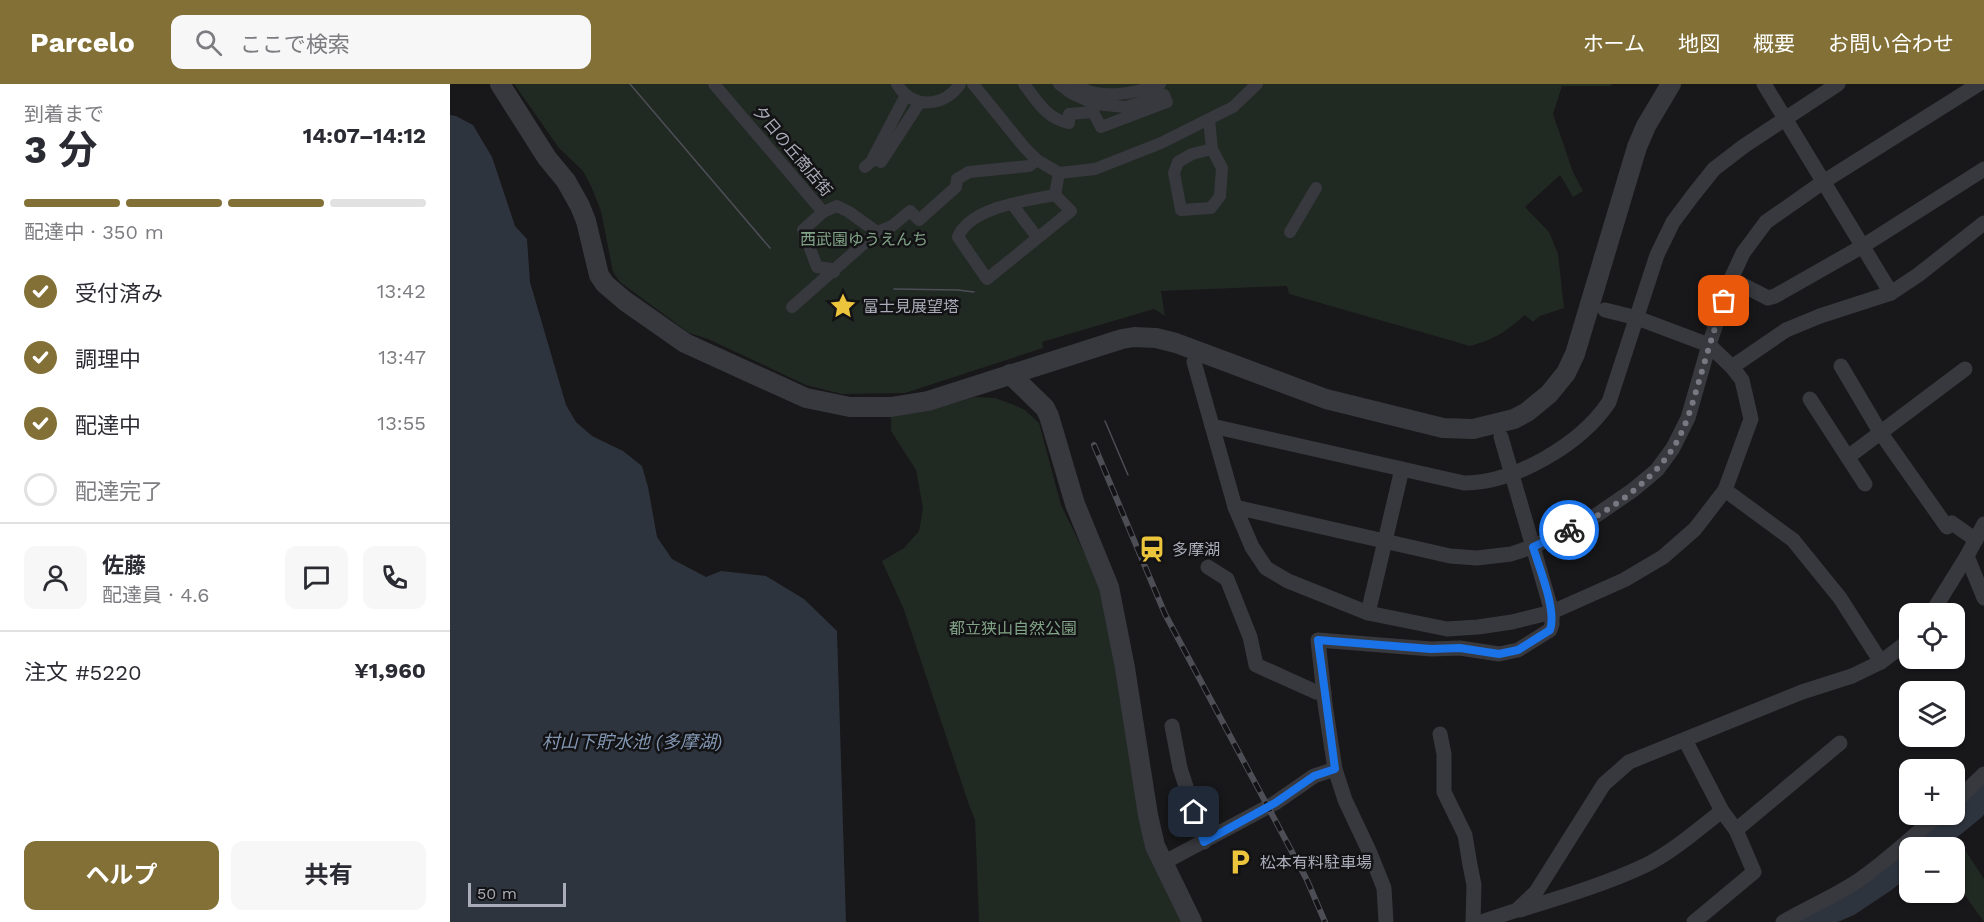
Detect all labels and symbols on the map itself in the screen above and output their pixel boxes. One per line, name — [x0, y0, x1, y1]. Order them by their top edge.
street label: 夕日の丘商店街 — [750, 102, 836, 200]
park label: 西武園ゆうえんち — [800, 230, 928, 249]
pin — [1698, 275, 1749, 326]
place icon: 富士見展望塔 — [828, 291, 858, 321]
place label: 富士見展望塔 — [863, 297, 959, 316]
courier — [1539, 500, 1599, 560]
station icon: 多摩湖 — [1137, 534, 1167, 564]
place label: 多摩湖 — [1172, 540, 1220, 559]
park label: 都立狭山自然公園 — [949, 619, 1077, 638]
water label: 村山下貯水池 (多摩湖) — [542, 731, 722, 752]
pin — [1168, 786, 1219, 837]
parking icon: 松本有料駐車場 — [1225, 847, 1255, 877]
place label: 松本有料駐車場 — [1260, 853, 1372, 872]
scale bar — [468, 880, 566, 908]

